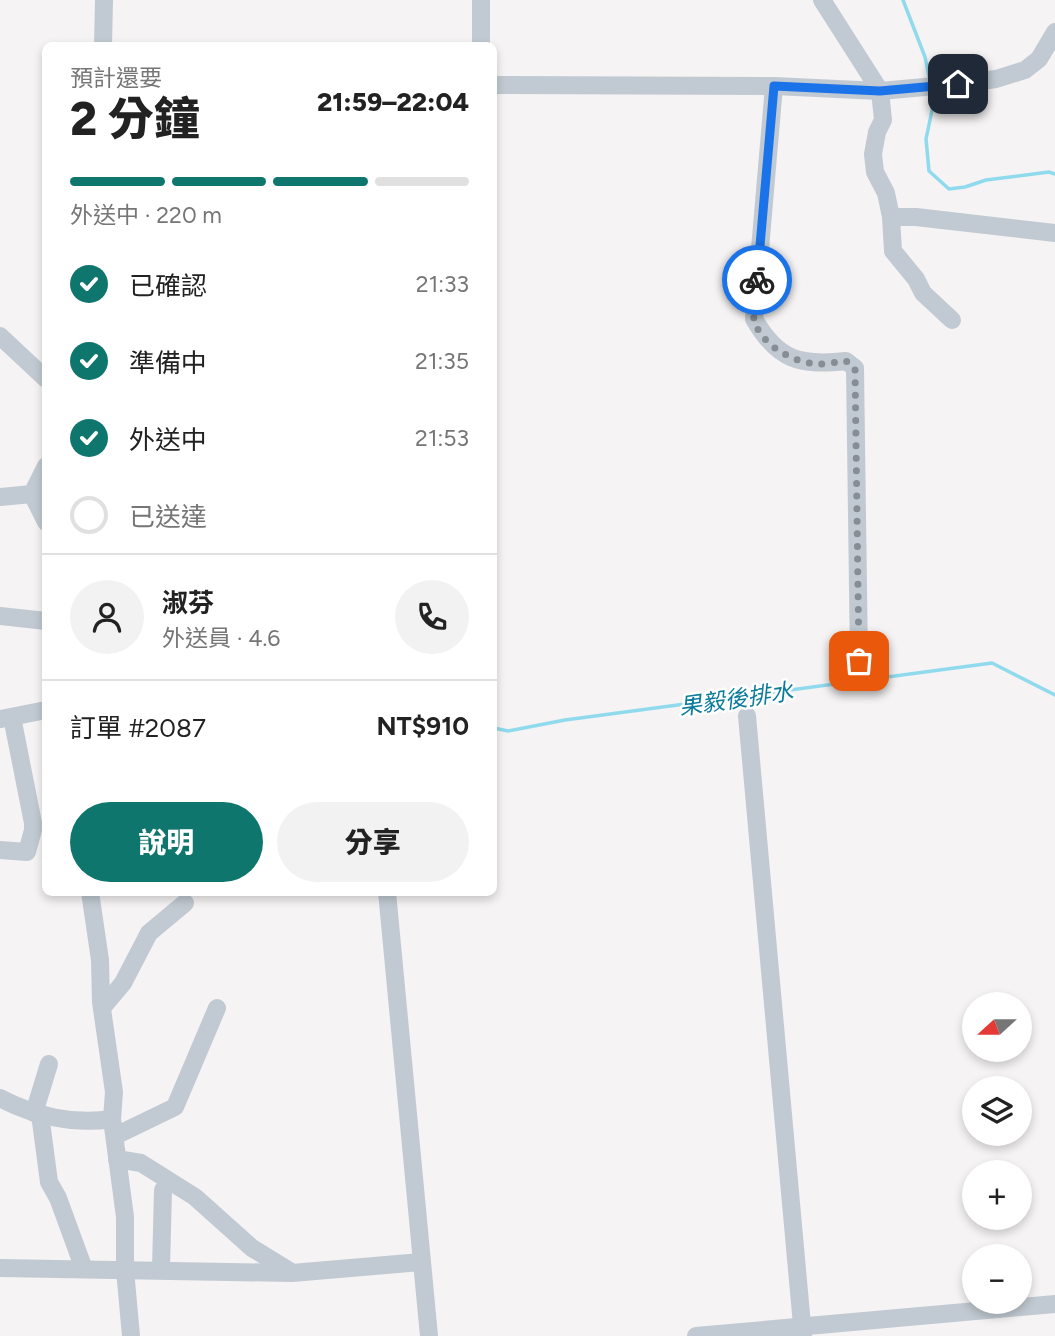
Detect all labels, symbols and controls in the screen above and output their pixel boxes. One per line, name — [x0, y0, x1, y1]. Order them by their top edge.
pin — [928, 54, 988, 114]
text: 預計還要 — [70, 64, 162, 92]
icon: home — [939, 65, 977, 103]
text: 21:59–22:04 — [317, 86, 469, 118]
text: 2 分鐘 — [70, 91, 200, 147]
text: 外送中 · 220 m — [70, 201, 222, 229]
courier — [722, 245, 792, 315]
icon: bike — [738, 261, 776, 299]
icon: check — [70, 265, 108, 303]
text: 已確認 — [129, 270, 207, 302]
text: 21:33 — [416, 270, 469, 298]
icon: check — [70, 342, 108, 380]
text: 準備中 — [129, 347, 207, 379]
text: 21:35 — [415, 347, 469, 375]
icon: check — [70, 419, 108, 457]
text: 外送中 — [129, 424, 207, 456]
text: 21:53 — [415, 424, 469, 452]
text: 已送達 — [129, 501, 207, 533]
button: person — [70, 580, 144, 654]
button: phone — [395, 580, 469, 654]
text: 淑芬 — [162, 587, 214, 619]
text: 外送員 · 4.6 — [162, 624, 280, 652]
pin — [829, 631, 889, 691]
icon: bag — [840, 642, 878, 680]
water label: 果毅後排水 — [677, 677, 796, 721]
text: NT$910 — [376, 710, 469, 742]
text: 訂單 #2087 — [70, 712, 206, 744]
button: 說明 — [70, 802, 263, 882]
button: 分享 — [277, 802, 469, 882]
north arrow — [962, 992, 1032, 1062]
map controls — [962, 992, 1032, 1314]
button: layers — [962, 1076, 1032, 1146]
button: + — [962, 1160, 1032, 1230]
button: − — [962, 1244, 1032, 1314]

